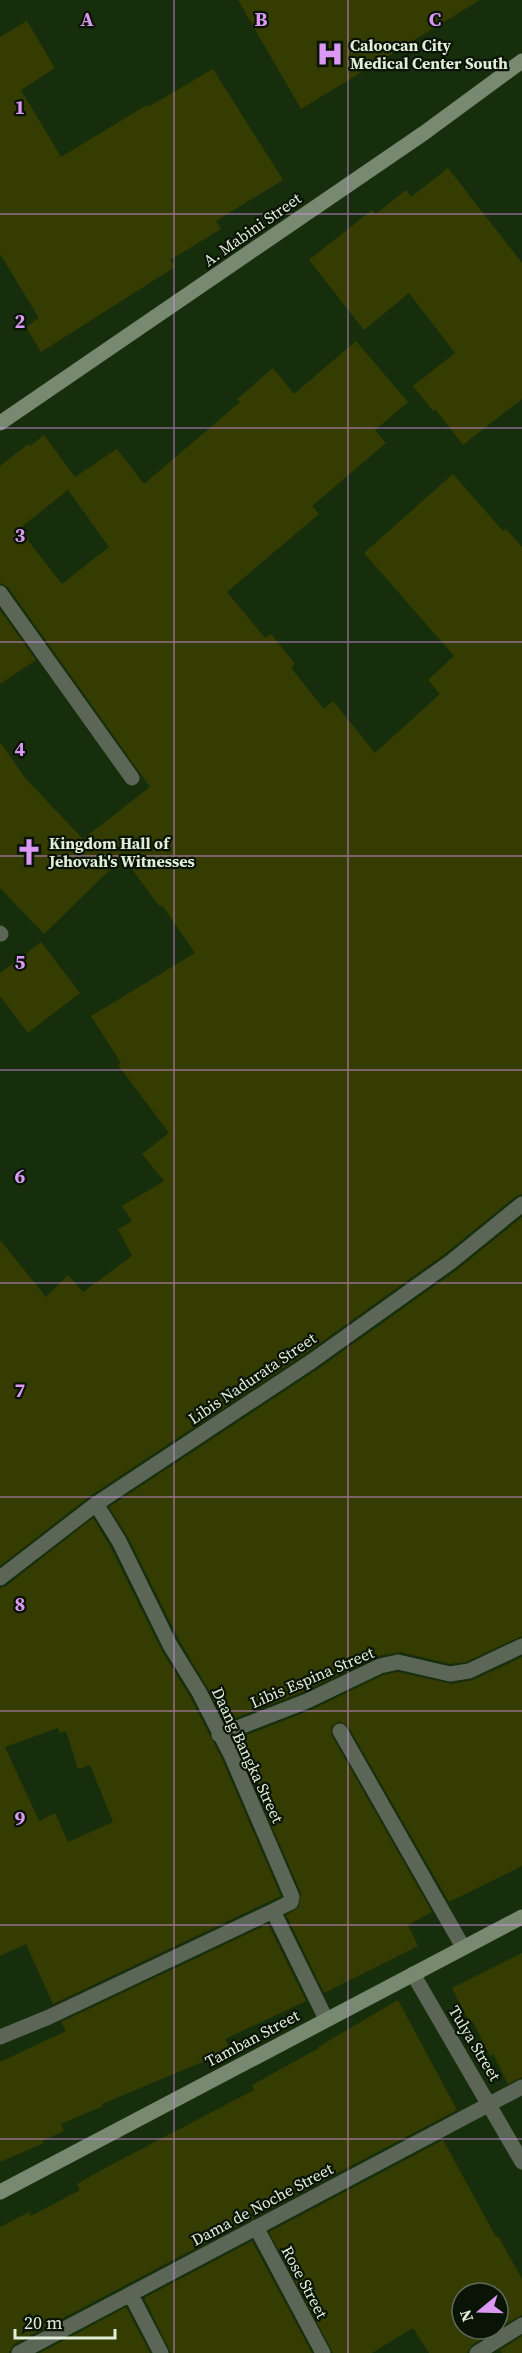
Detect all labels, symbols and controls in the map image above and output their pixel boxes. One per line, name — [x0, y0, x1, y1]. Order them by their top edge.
text: A — [80, 5, 94, 33]
text: B — [254, 5, 268, 33]
text: C — [429, 5, 441, 33]
place label: Caloocan City Medical Center South — [350, 34, 508, 74]
hospital icon: Caloocan City Medical Center South — [315, 39, 345, 69]
text: 1 — [15, 93, 25, 121]
street label: A. Mabini Street — [199, 187, 306, 271]
text: 2 — [15, 307, 26, 335]
text: 3 — [15, 521, 26, 549]
text: 4 — [15, 735, 26, 763]
place label: Kingdom Hall of Jehovah's Witnesses — [48, 832, 195, 872]
church icon: Kingdom Hall of Jehovah's Witnesses — [14, 837, 44, 867]
text: 5 — [15, 948, 26, 976]
text: 6 — [15, 1162, 26, 1190]
street label: Libis Nadurata Street — [184, 1326, 321, 1429]
text: 7 — [15, 1376, 26, 1404]
text: 8 — [15, 1590, 25, 1618]
street label: Libis Espina Street — [247, 1641, 378, 1713]
street label: Daang Bangka Street — [207, 1684, 289, 1827]
text: 9 — [15, 1804, 26, 1832]
street label: Tulya Street — [444, 2001, 507, 2086]
street label: Tamban Street — [201, 2004, 304, 2072]
street label: Dama de Noche Street — [187, 2157, 337, 2251]
street label: Rose Street — [277, 2242, 334, 2323]
north arrow — [450, 2281, 510, 2341]
scale bar — [15, 2302, 116, 2340]
text: N — [453, 2306, 478, 2325]
text: 20 m — [24, 2310, 62, 2335]

